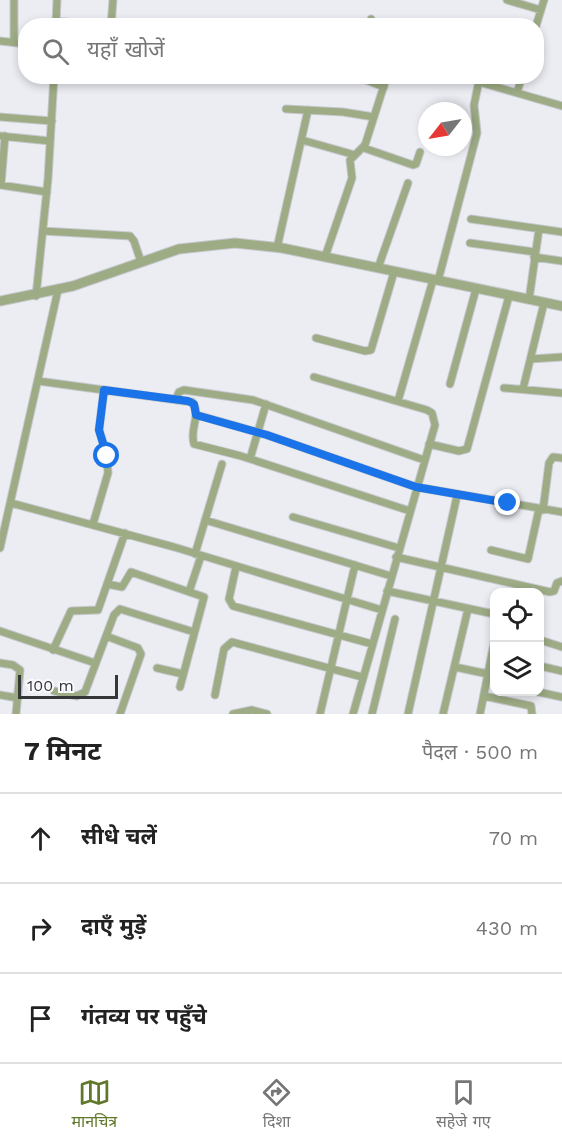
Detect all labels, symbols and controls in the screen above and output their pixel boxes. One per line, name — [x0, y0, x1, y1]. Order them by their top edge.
search box — [18, 18, 544, 84]
icon: search — [39, 35, 72, 68]
text: यहाँ खोजें — [87, 37, 165, 62]
north arrow — [418, 102, 472, 156]
route start — [93, 442, 119, 468]
route end — [494, 489, 520, 515]
map controls — [490, 588, 544, 696]
button: locate — [490, 588, 544, 642]
button: layers — [490, 642, 544, 696]
scale bar — [18, 672, 118, 700]
text: 100 m — [27, 676, 74, 695]
text: 7 मिनट — [24, 736, 101, 766]
text: पैदल · 500 m — [422, 740, 538, 764]
icon: ahead — [24, 822, 57, 855]
text: सीधे चलें — [81, 824, 157, 849]
text: 70 m — [489, 826, 538, 850]
icon: right — [24, 912, 57, 945]
text: दाएँ मुड़ें — [81, 914, 146, 939]
text: 430 m — [476, 916, 538, 940]
icon: arrive — [24, 1002, 57, 1035]
text: गंतव्य पर पहुँचे — [81, 1004, 207, 1029]
tab: मानचित्र — [71, 1076, 117, 1134]
tab: दिशा — [260, 1076, 293, 1134]
tab: सहेजे गए — [436, 1076, 491, 1134]

